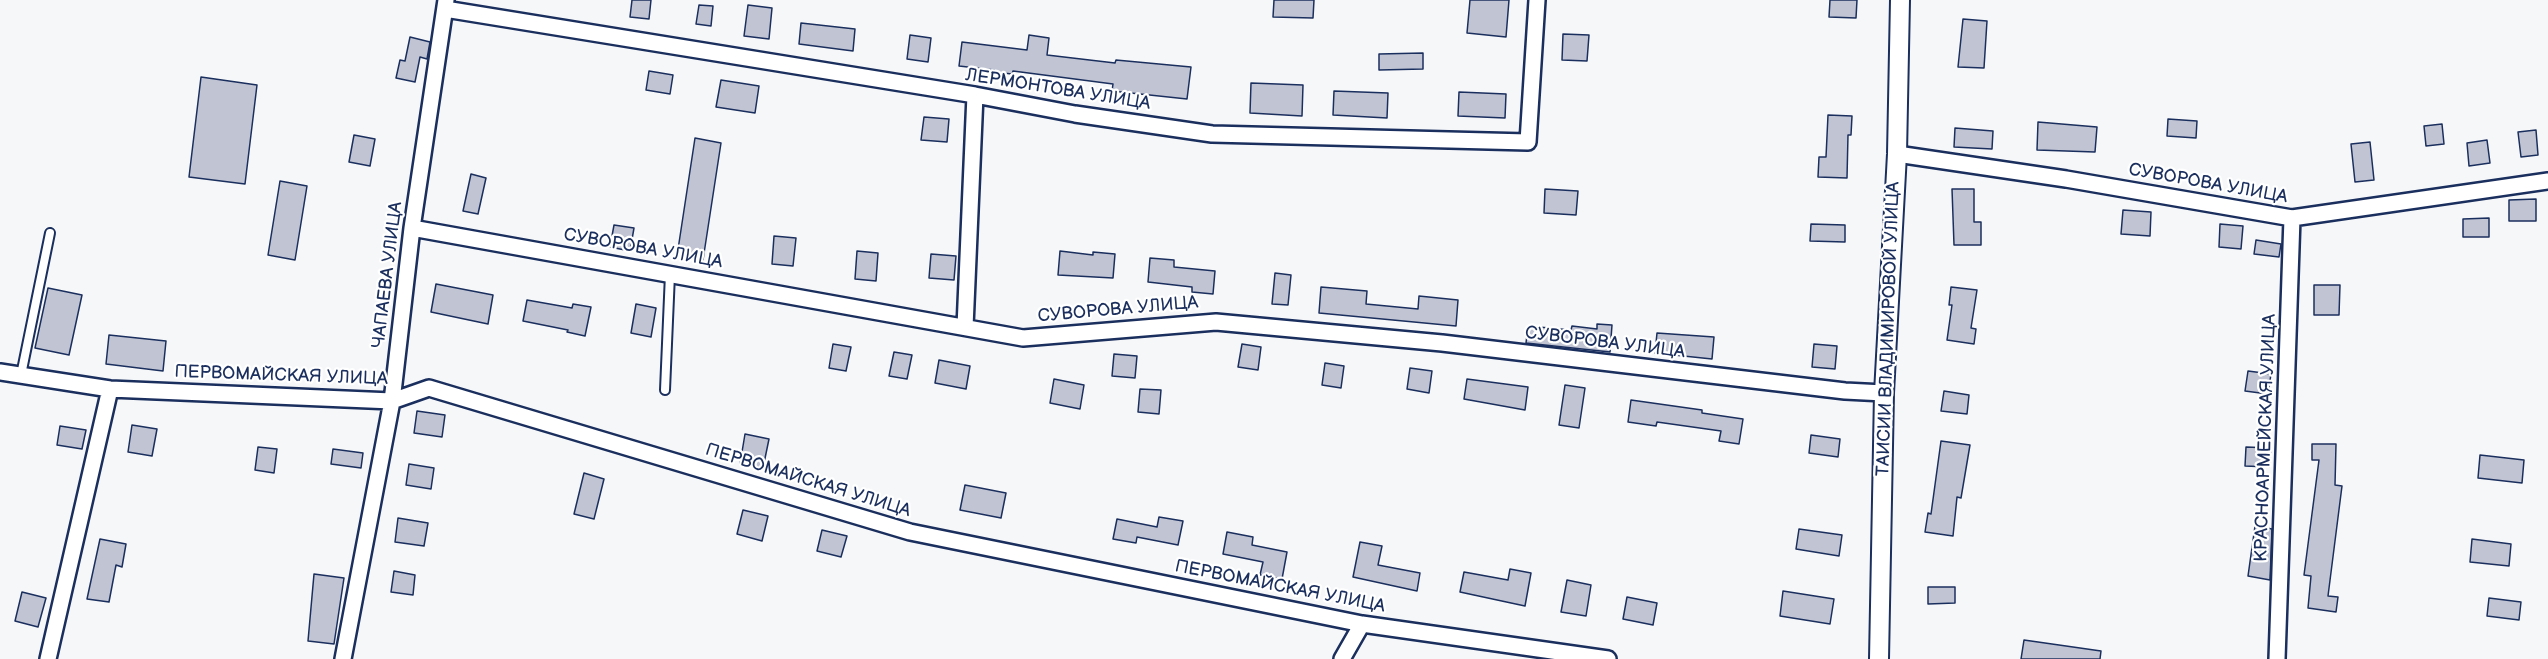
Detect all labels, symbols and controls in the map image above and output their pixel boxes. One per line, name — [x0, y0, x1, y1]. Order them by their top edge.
street label: ЛЕРМОНТОВА УЛИЦА — [964, 65, 1152, 115]
street label: СУВОРОВА УЛИЦА — [2127, 159, 2289, 209]
street label: ТАИСИИ ВЛАДИМИРОВОЙ УЛИЦА — [1873, 181, 1905, 477]
street label: ЧАПАЕВА УЛИЦА — [368, 201, 408, 349]
street label: СУВОРОВА УЛИЦА — [562, 224, 724, 274]
street label: СУВОРОВА УЛИЦА — [1037, 292, 1199, 328]
street label: КРАСНОАРМЕЙСКАЯ УЛИЦА — [2251, 314, 2281, 562]
street label: СУВОРОВА УЛИЦА — [1524, 322, 1686, 364]
street label: ПЕРВОМАЙСКАЯ УЛИЦА — [174, 361, 388, 391]
street label: ПЕРВОМАЙСКАЯ УЛИЦА — [703, 439, 913, 523]
street label: ПЕРВОМАЙСКАЯ УЛИЦА — [1173, 556, 1387, 618]

